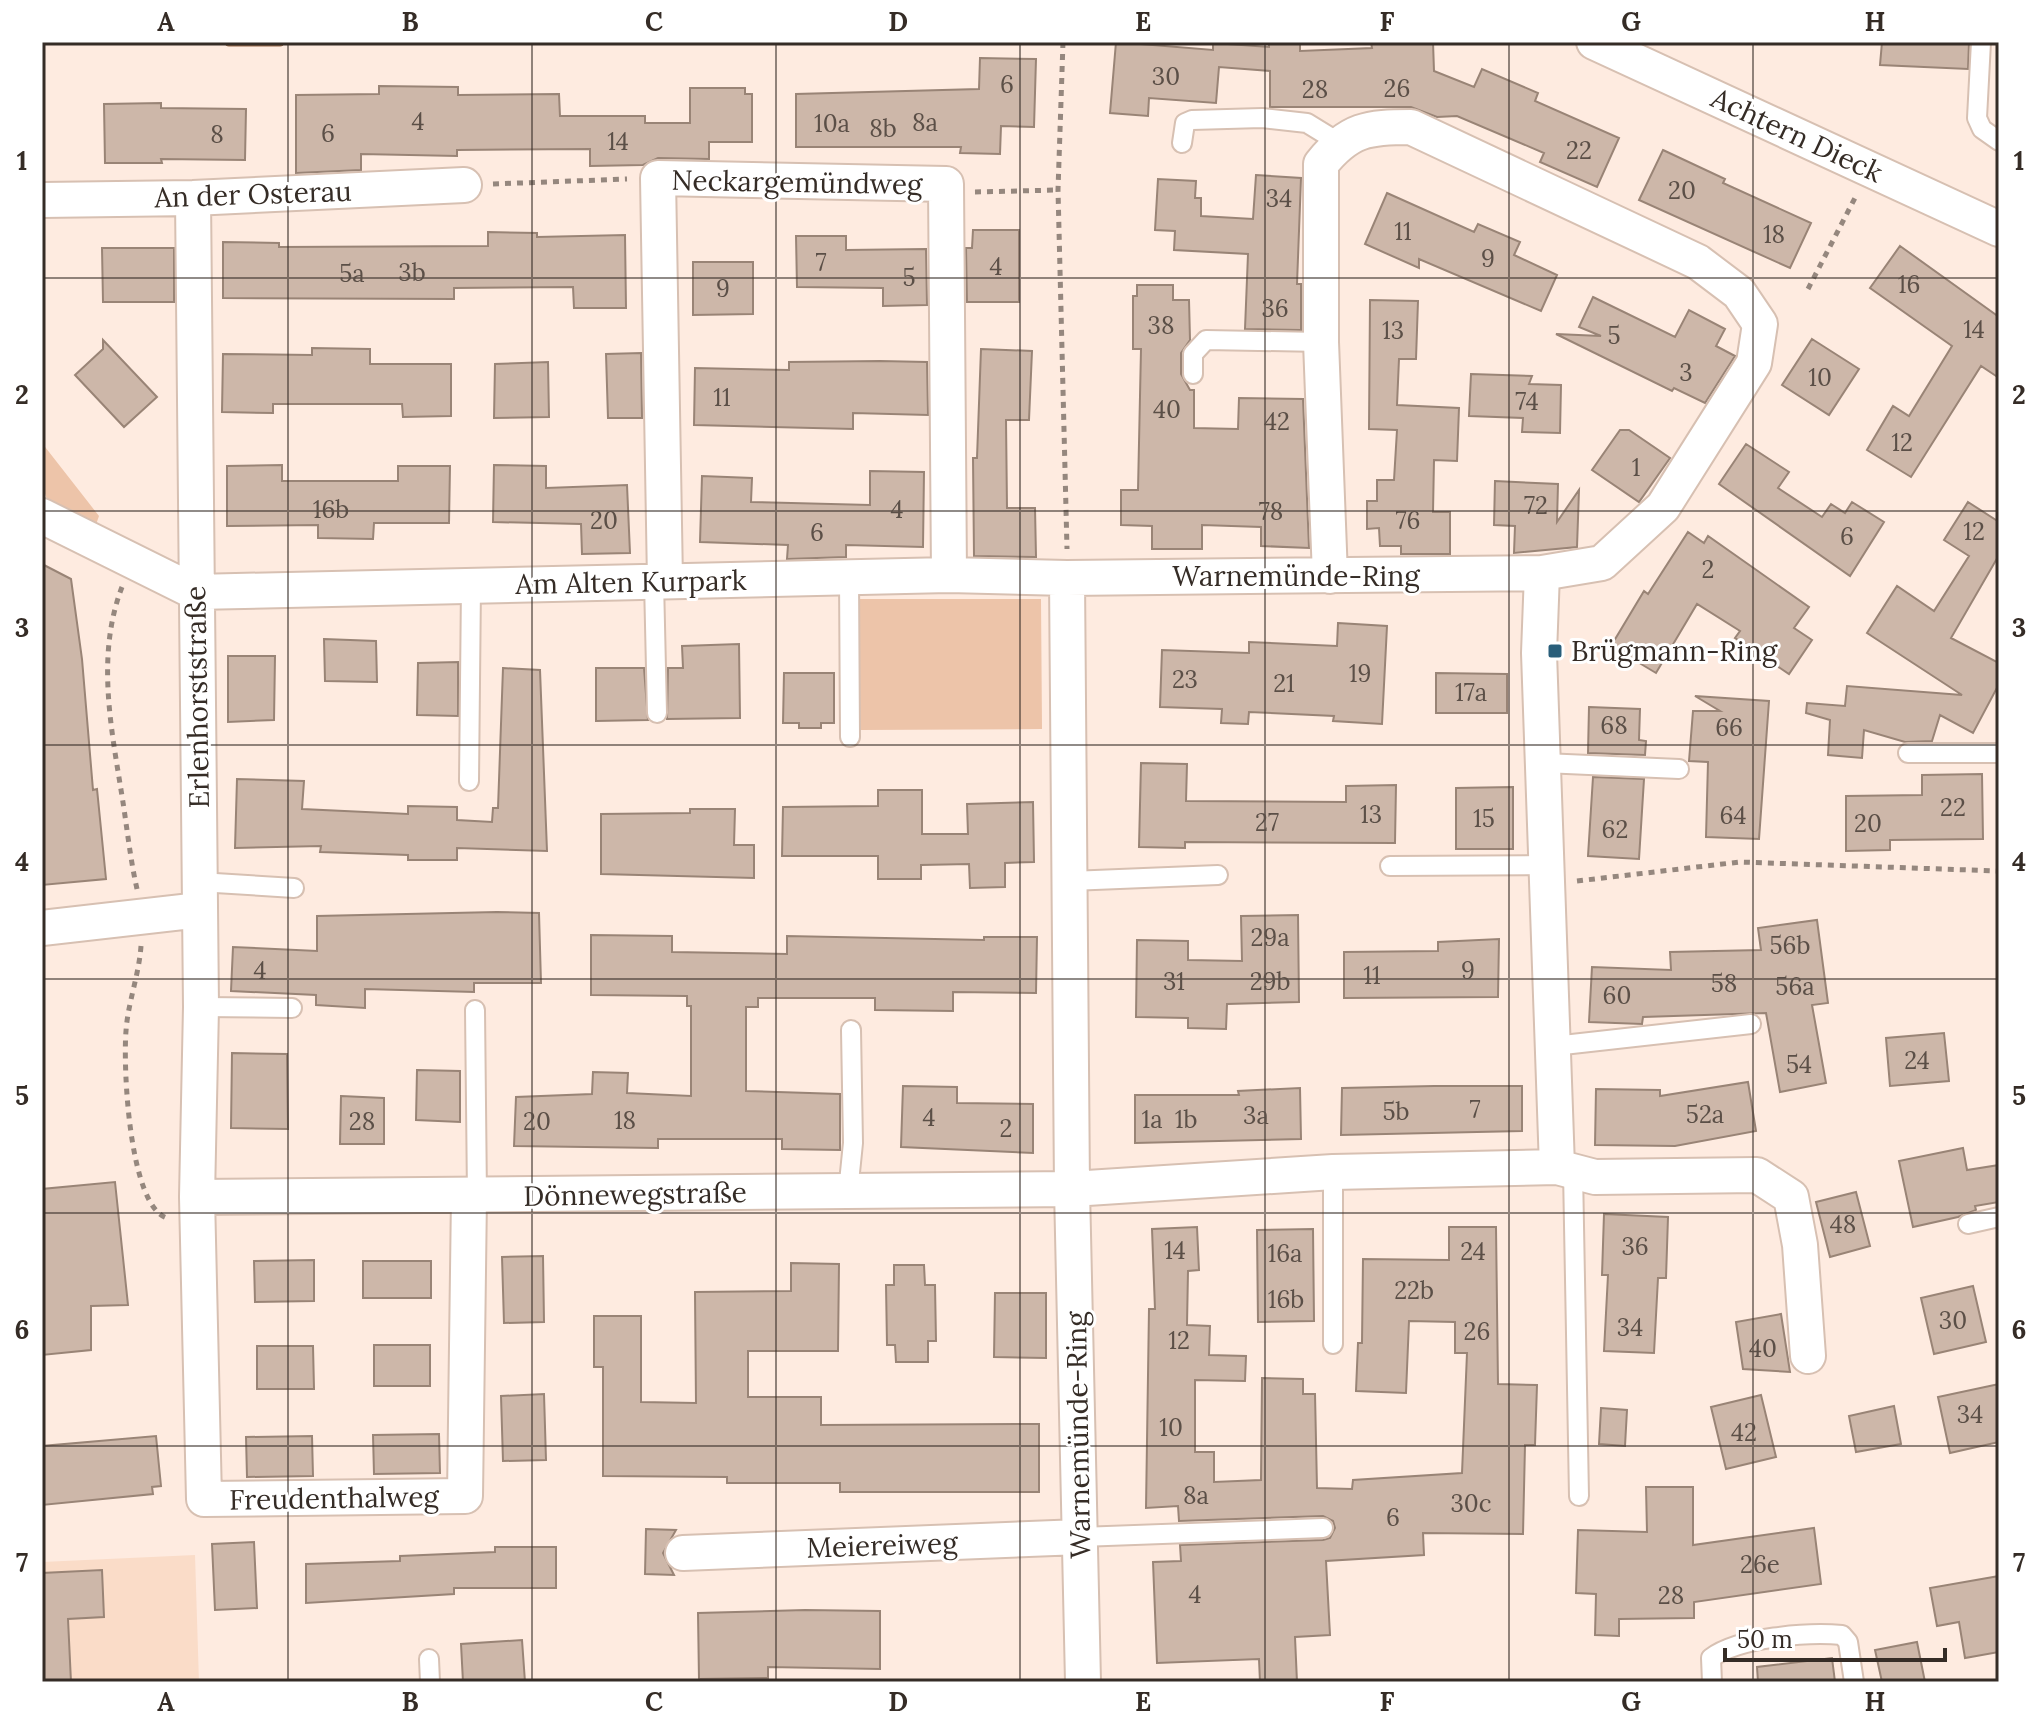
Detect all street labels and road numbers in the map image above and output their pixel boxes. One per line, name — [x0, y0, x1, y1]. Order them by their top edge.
street label: Achtern Dieck — [1705, 79, 1889, 190]
street label: Neckargemündweg — [671, 162, 923, 202]
street label: An der Osterau — [153, 173, 352, 215]
street label: Warnemünde-Ring — [1172, 558, 1420, 594]
street label: Am Alten Kurpark — [514, 562, 747, 602]
street label: Erlenhorststraße — [177, 585, 217, 809]
street label: Dönnewegstraße — [523, 1174, 747, 1214]
street label: Warnemünde-Ring — [1058, 1311, 1098, 1559]
street label: Freudenthalweg — [229, 1478, 440, 1518]
street label: Meiereiweg — [806, 1524, 959, 1566]

